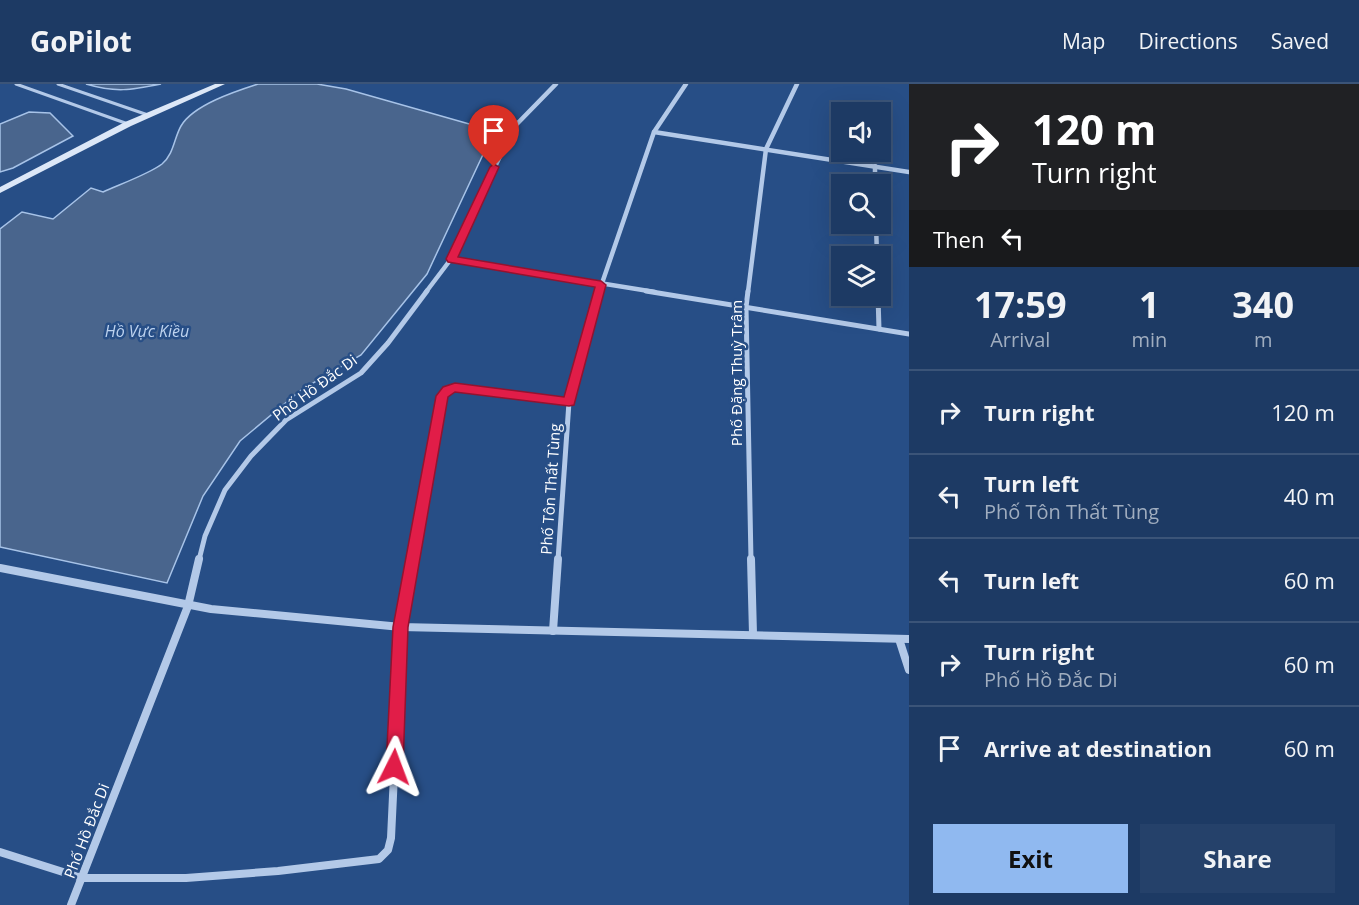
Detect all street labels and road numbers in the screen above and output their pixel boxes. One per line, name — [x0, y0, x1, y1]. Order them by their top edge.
street label: Phố Đặng Thuỳ Trâm — [726, 300, 746, 446]
street label: Phố Hồ Đắc Di — [268, 350, 361, 425]
street label: Phố Tôn Thất Tùng — [535, 423, 565, 555]
street label: Phố Hồ Đắc Di — [59, 780, 113, 881]

